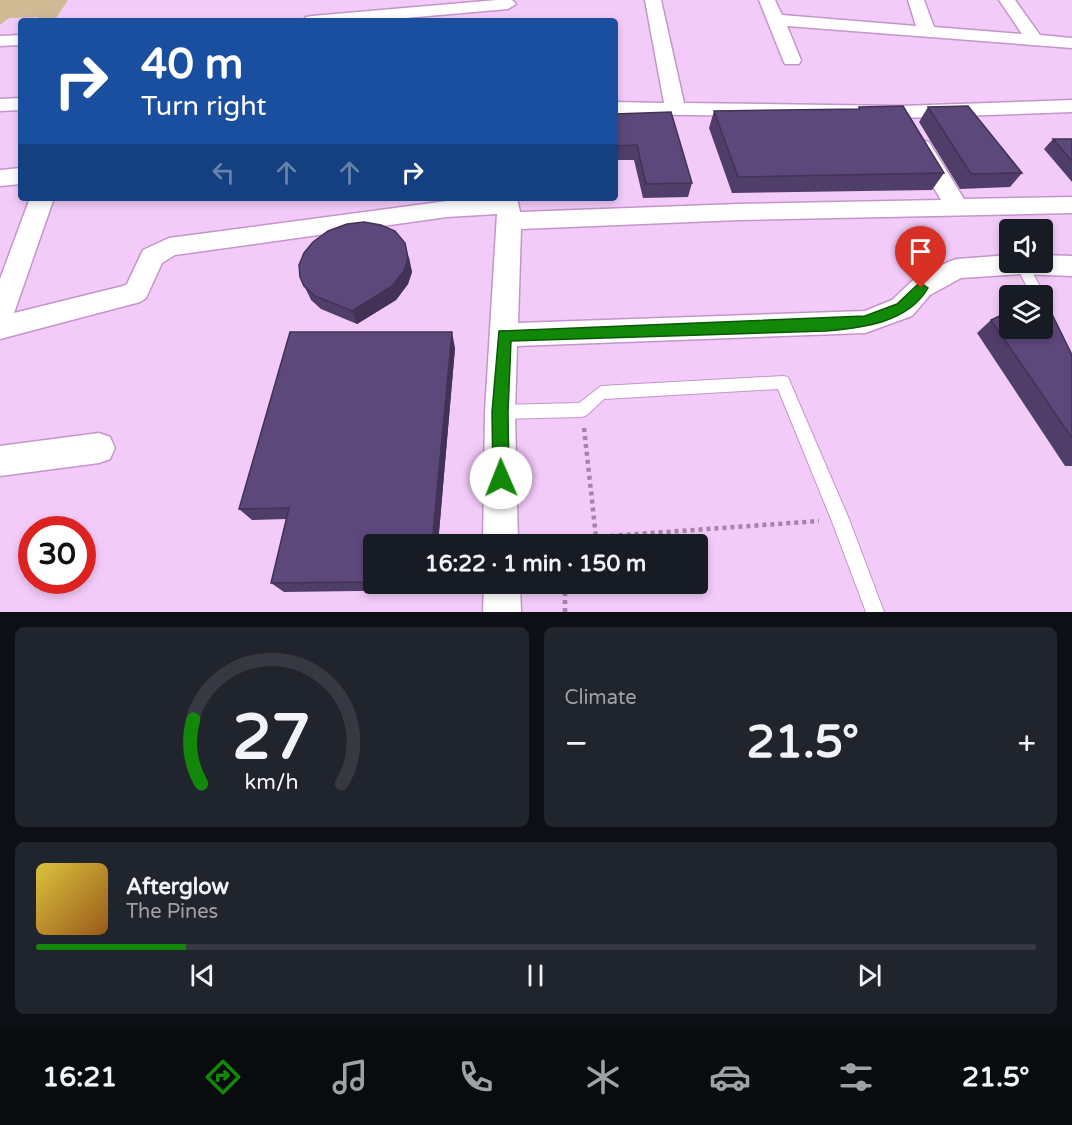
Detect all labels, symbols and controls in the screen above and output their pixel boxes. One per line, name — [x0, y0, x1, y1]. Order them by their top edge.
text: 40 m — [141, 39, 243, 90]
icon: right — [42, 42, 120, 120]
text: Turn right — [141, 90, 267, 123]
icon: left — [207, 156, 240, 189]
icon: ahead — [270, 156, 303, 189]
icon: ahead — [333, 156, 366, 189]
icon: right — [396, 156, 429, 189]
map controls — [999, 219, 1053, 339]
button: sound — [999, 219, 1053, 273]
pin — [895, 226, 946, 288]
icon: arrive — [904, 235, 937, 268]
button: layers — [999, 285, 1053, 339]
position arrow — [469, 446, 533, 510]
speed limit sign: 30 — [18, 516, 96, 594]
text: 16:22 · 1 min · 150 m — [425, 551, 646, 577]
text: Climate — [565, 686, 637, 710]
text: 27 — [233, 701, 311, 776]
text: 21.5° — [746, 716, 859, 770]
text: − — [565, 724, 588, 763]
text: + — [1017, 724, 1036, 763]
text: km/h — [245, 769, 299, 795]
text: Afterglow — [126, 874, 229, 900]
text: The Pines — [126, 900, 218, 924]
icon: previous — [186, 959, 219, 992]
icon: pause — [519, 959, 552, 992]
icon: next — [853, 959, 886, 992]
icon: directions — [202, 1056, 244, 1098]
icon: music — [329, 1056, 371, 1098]
icon: phone — [455, 1056, 497, 1098]
icon: climate — [582, 1056, 624, 1098]
icon: car — [709, 1056, 751, 1098]
icon: filters — [835, 1056, 877, 1098]
text: 16:21 — [42, 1061, 117, 1094]
text: 21.5° — [962, 1061, 1030, 1094]

